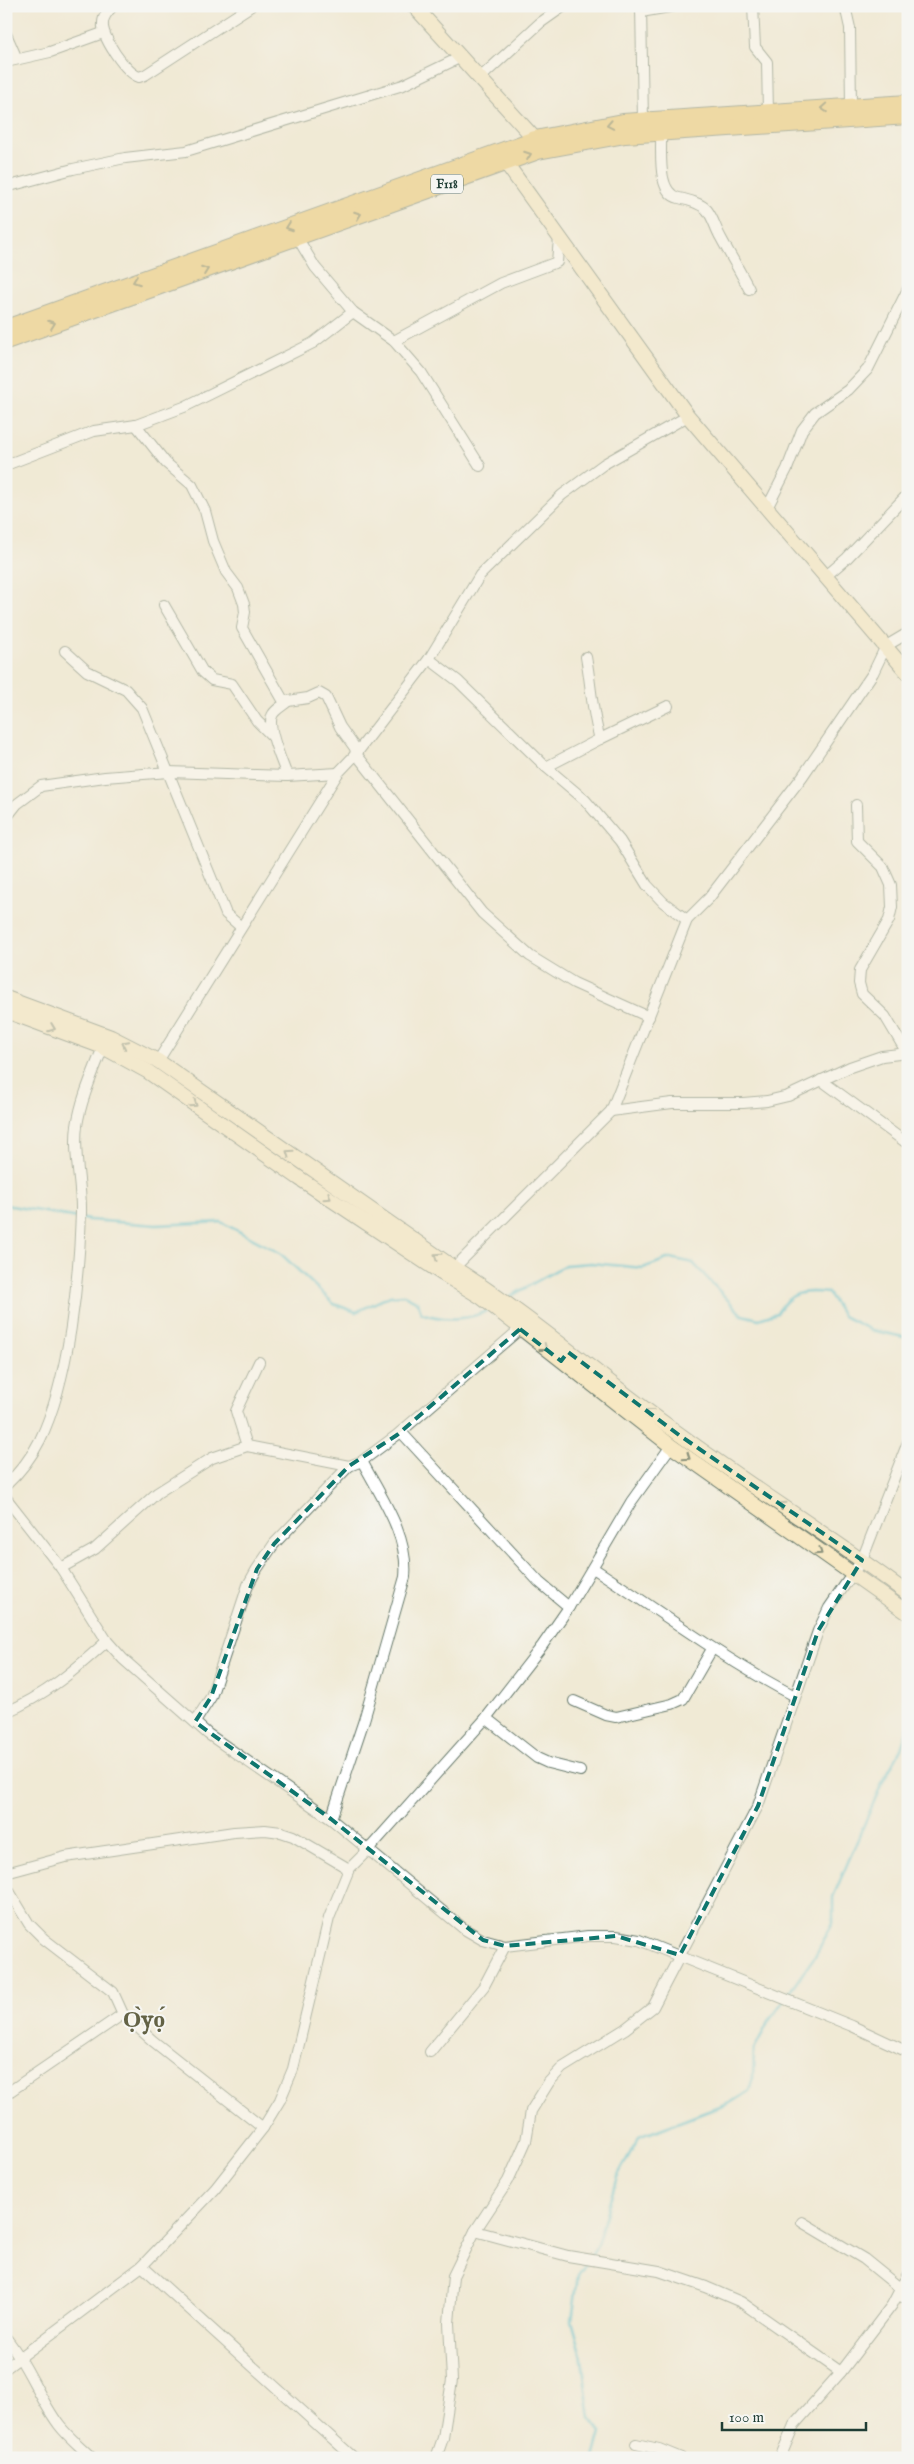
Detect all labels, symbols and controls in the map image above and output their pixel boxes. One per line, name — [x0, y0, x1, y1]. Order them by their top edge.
one-way arrow — [820, 103, 828, 114]
one-way arrow — [606, 119, 614, 130]
one-way arrow — [523, 151, 532, 161]
road number: F118 — [431, 174, 463, 193]
one-way arrow — [354, 211, 362, 221]
one-way arrow — [285, 221, 294, 231]
one-way arrow — [200, 266, 209, 276]
one-way arrow — [132, 276, 141, 286]
one-way arrow — [47, 320, 56, 330]
one-way arrow — [47, 1022, 56, 1032]
one-way arrow — [121, 1040, 130, 1050]
one-way arrow — [188, 1098, 198, 1107]
one-way arrow — [286, 1150, 295, 1159]
one-way arrow — [322, 1191, 332, 1200]
one-way arrow — [433, 1253, 443, 1262]
one-way arrow — [538, 1342, 547, 1350]
one-way arrow — [646, 1410, 655, 1418]
one-way arrow — [681, 1451, 691, 1460]
one-way arrow — [779, 1502, 788, 1511]
one-way arrow — [814, 1545, 823, 1555]
district label: Ọ̀yọ́ — [123, 2005, 165, 2036]
scale bar — [722, 2399, 865, 2431]
text: 100 m — [729, 2408, 765, 2427]

